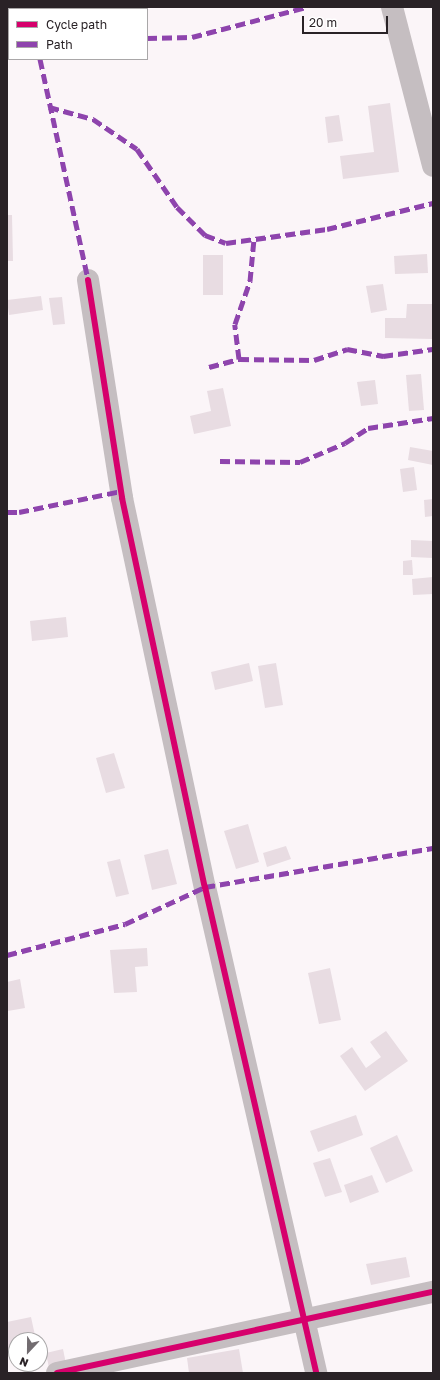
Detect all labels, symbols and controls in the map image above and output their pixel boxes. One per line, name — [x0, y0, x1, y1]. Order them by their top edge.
legend — [8, 8, 148, 60]
scale bar — [304, 8, 390, 34]
text: 20 m — [309, 15, 337, 30]
text: Cycle path — [46, 17, 107, 32]
text: Path — [46, 37, 73, 52]
north arrow — [8, 1332, 48, 1372]
text: N — [17, 1355, 30, 1370]

